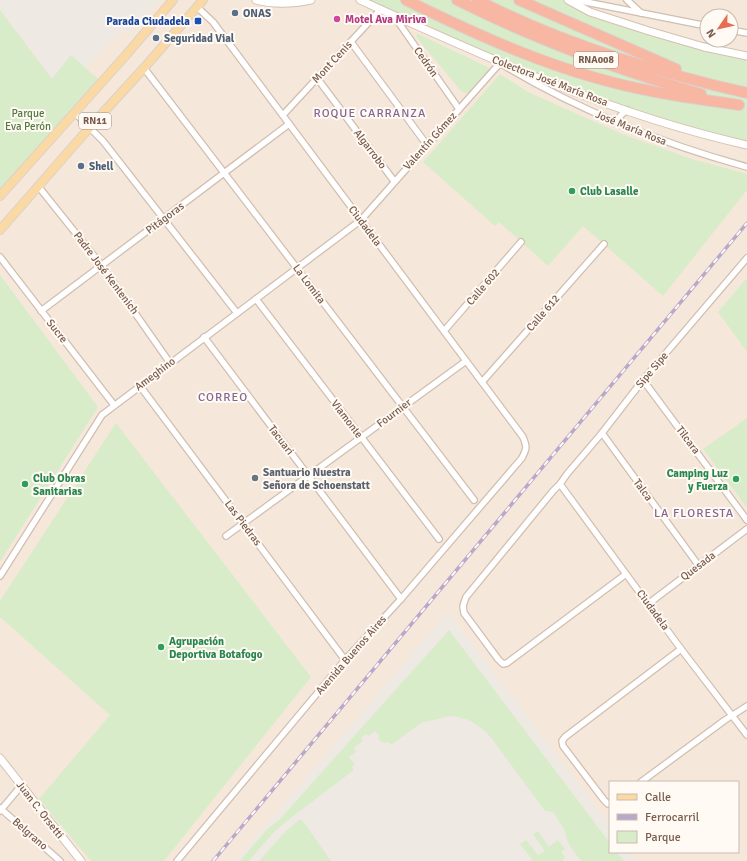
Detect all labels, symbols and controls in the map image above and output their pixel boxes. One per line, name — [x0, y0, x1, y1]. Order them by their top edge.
place label: ONAS — [243, 7, 271, 20]
marker: ONAS — [230, 8, 240, 18]
north arrow — [699, 8, 739, 48]
place label: Motel Ava Miriva — [345, 13, 427, 26]
marker: Motel Ava Miriva — [332, 14, 342, 24]
place label: Parada Ciudadela — [106, 15, 190, 28]
marker: Parada Ciudadela — [193, 16, 203, 26]
text: N — [704, 27, 719, 40]
place label: Seguridad Vial — [164, 32, 235, 45]
marker: Seguridad Vial — [151, 33, 161, 43]
street label: Mont Cenis — [309, 38, 355, 86]
street label: Cedrón — [411, 45, 441, 79]
road number: RNA008 — [574, 52, 618, 68]
street label: Colectora José María Rosa — [490, 53, 610, 109]
district label: ROQUE CARRANZA — [314, 106, 426, 121]
park label: Parque Eva Perón — [5, 107, 51, 133]
street label: José María Rosa — [593, 108, 669, 148]
street label: Valentín Gómez — [401, 109, 459, 173]
road number: RN11 — [79, 113, 111, 129]
street label: Algarrobo — [351, 127, 389, 172]
place label: Shell — [89, 160, 114, 173]
marker: Shell — [76, 161, 86, 171]
place label: Club Lasalle — [580, 185, 639, 198]
marker: Club Lasalle — [567, 186, 577, 196]
street label: Pitágoras — [143, 199, 187, 237]
street label: Ciudadela — [346, 203, 385, 249]
street label: Padre José Kentenich — [71, 229, 141, 317]
street label: La Lomita — [290, 262, 328, 307]
street label: Calle 602 — [464, 266, 502, 308]
street label: Calle 612 — [524, 292, 562, 334]
street label: Sucre — [44, 317, 70, 345]
street label: Sipe Sipe — [633, 349, 671, 391]
street label: Ameghino — [132, 354, 178, 393]
district label: CORREO — [198, 390, 248, 405]
street label: Fournier — [374, 396, 414, 430]
street label: Viamonte — [328, 397, 366, 441]
street label: Tacuari — [266, 422, 296, 458]
street label: Tilcara — [673, 423, 703, 457]
place label: Santuario Nuestra Señora de Schoenstatt — [263, 466, 370, 492]
place label: Camping Luz y Fuerza — [667, 467, 728, 493]
place label: Club Obras Sanitarias — [33, 472, 85, 498]
marker: Santuario Nuestra Señora de Schoenstatt — [250, 473, 260, 483]
marker: Camping Luz y Fuerza — [731, 474, 741, 484]
street label: Talca — [631, 476, 656, 504]
marker: Club Obras Sanitarias — [20, 479, 30, 489]
street label: Las Piedras — [222, 498, 264, 548]
district label: LA FLORESTA — [654, 506, 734, 521]
street label: Quesada — [678, 548, 718, 583]
street label: Ciudadela — [634, 587, 672, 633]
street label: Avenida Buenos Aires — [313, 613, 389, 697]
place label: Agrupación Deportiva Botafogo — [169, 635, 263, 661]
marker: Agrupación Deportiva Botafogo — [156, 642, 166, 652]
street label: Juan C. Orsetti — [14, 779, 66, 841]
legend — [609, 781, 739, 853]
text: Calle — [645, 790, 671, 805]
text: Ferrocarril — [645, 810, 700, 825]
street label: Belgrano — [10, 815, 50, 853]
text: Parque — [645, 830, 681, 845]

